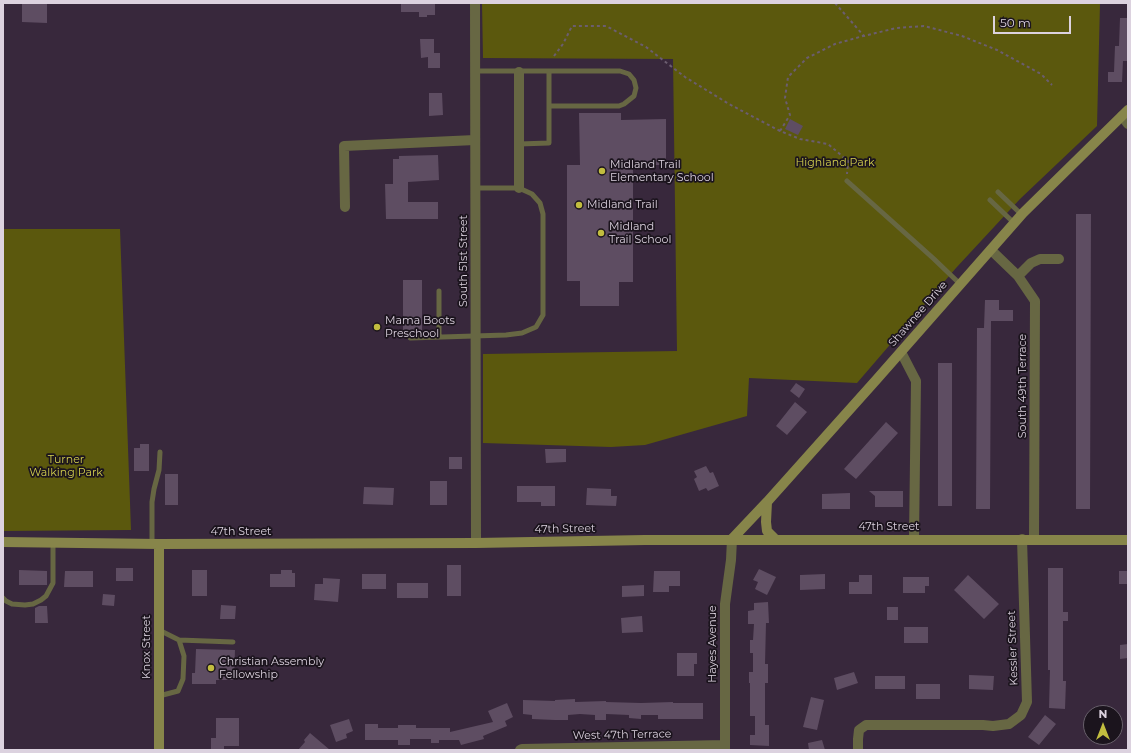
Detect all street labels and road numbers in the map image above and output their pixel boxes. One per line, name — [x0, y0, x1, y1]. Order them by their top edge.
street label: South 51st Street — [457, 215, 471, 307]
street label: Shawnee Drive — [886, 278, 950, 350]
street label: South 49th Terrace — [1016, 334, 1030, 438]
street label: 47th Street — [858, 520, 920, 534]
street label: 47th Street — [534, 522, 596, 536]
street label: 47th Street — [210, 525, 272, 539]
street label: Hayes Avenue — [706, 605, 720, 683]
street label: Kessler Street — [1005, 610, 1021, 686]
street label: Knox Street — [140, 615, 154, 679]
street label: West 47th Terrace — [573, 728, 671, 742]

